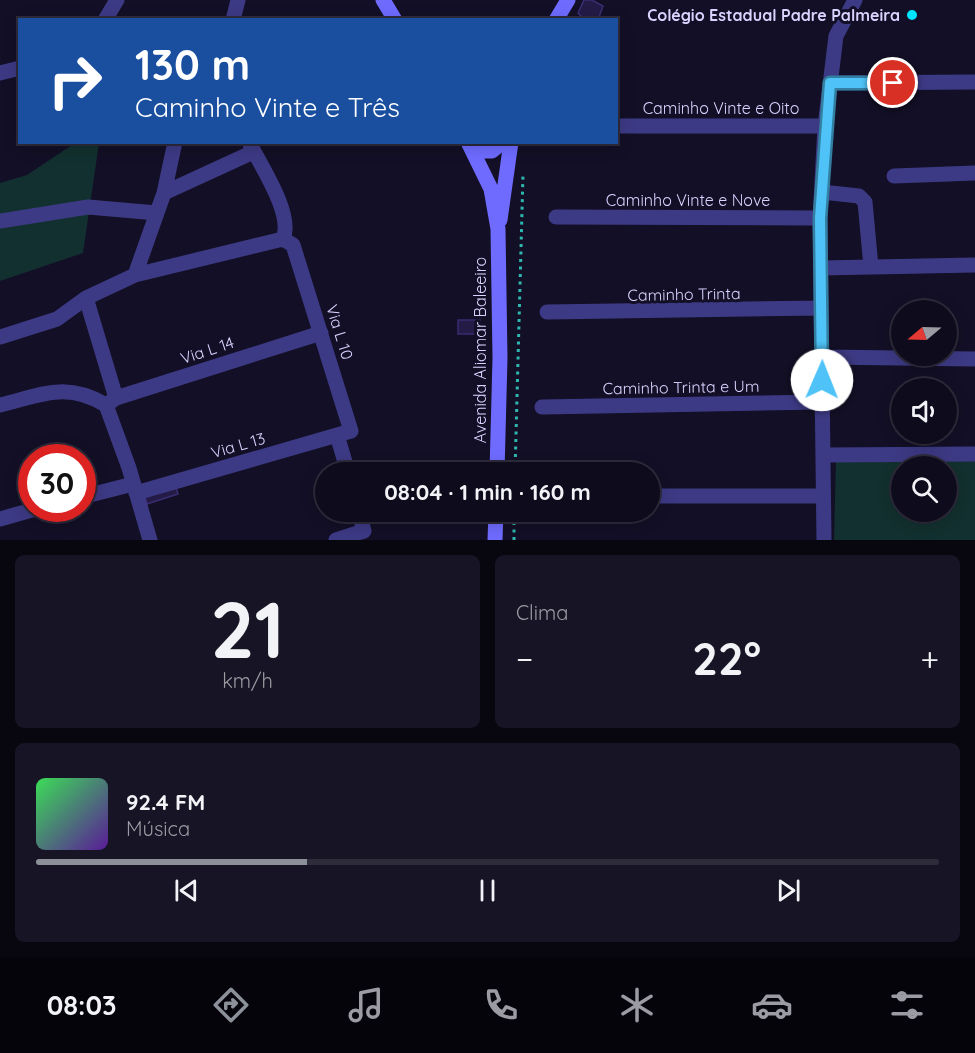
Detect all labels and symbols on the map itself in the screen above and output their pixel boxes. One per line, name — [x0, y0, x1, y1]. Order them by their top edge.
place label: Colégio Estadual Padre Palmeira — [647, 5, 900, 25]
marker: Colégio Estadual Padre Palmeira — [905, 8, 919, 22]
pin — [867, 57, 918, 108]
street label: Caminho Vinte e Oito — [643, 98, 799, 118]
street label: Caminho Vinte e Nove — [606, 190, 770, 210]
street label: Avenida Aliomar Baleeiro — [470, 257, 490, 443]
street label: Caminho Trinta — [627, 283, 741, 305]
north arrow — [891, 300, 957, 366]
street label: Via L 10 — [322, 302, 358, 362]
street label: Via L 14 — [178, 332, 236, 368]
position arrow — [790, 348, 854, 412]
street label: Caminho Trinta e Um — [602, 376, 760, 398]
street label: Via L 13 — [209, 428, 267, 462]
speed limit sign: 30 — [18, 444, 96, 522]

